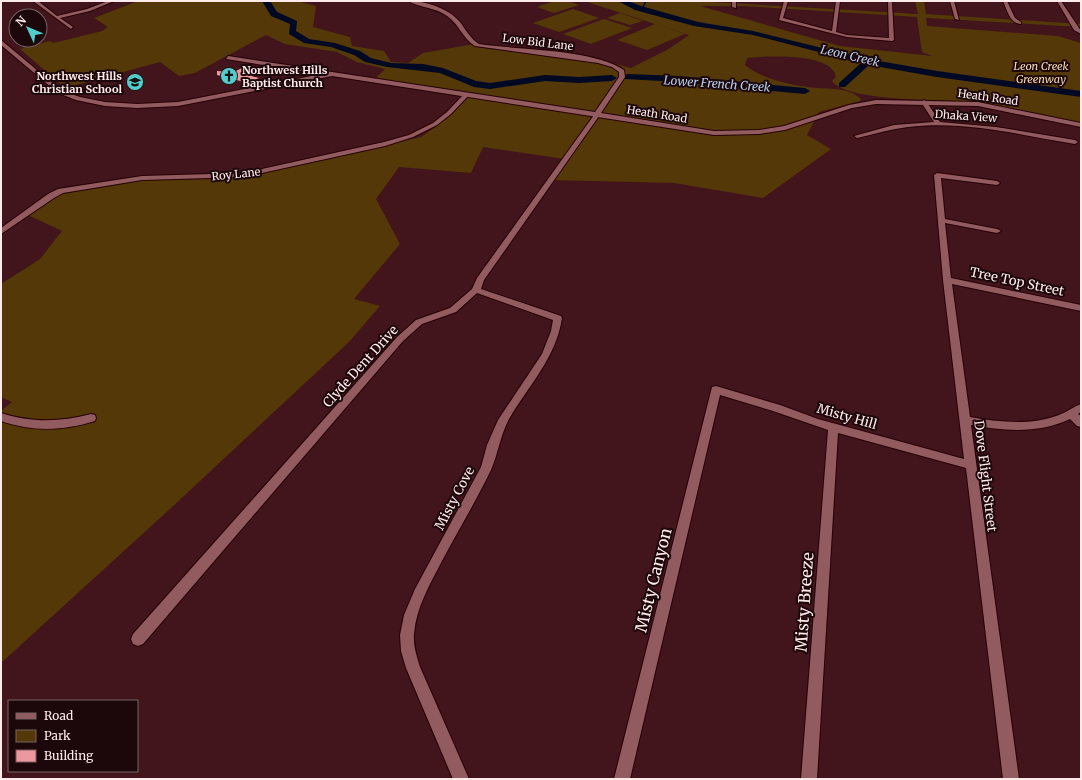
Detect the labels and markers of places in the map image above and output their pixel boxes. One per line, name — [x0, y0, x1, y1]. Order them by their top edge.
place label: Northwest Hills Baptist Church — [242, 63, 328, 90]
church icon: Northwest Hills Baptist Church — [219, 66, 239, 86]
place label: Northwest Hills Christian School — [32, 69, 122, 96]
school or university icon: Northwest Hills Christian School — [125, 72, 145, 92]

